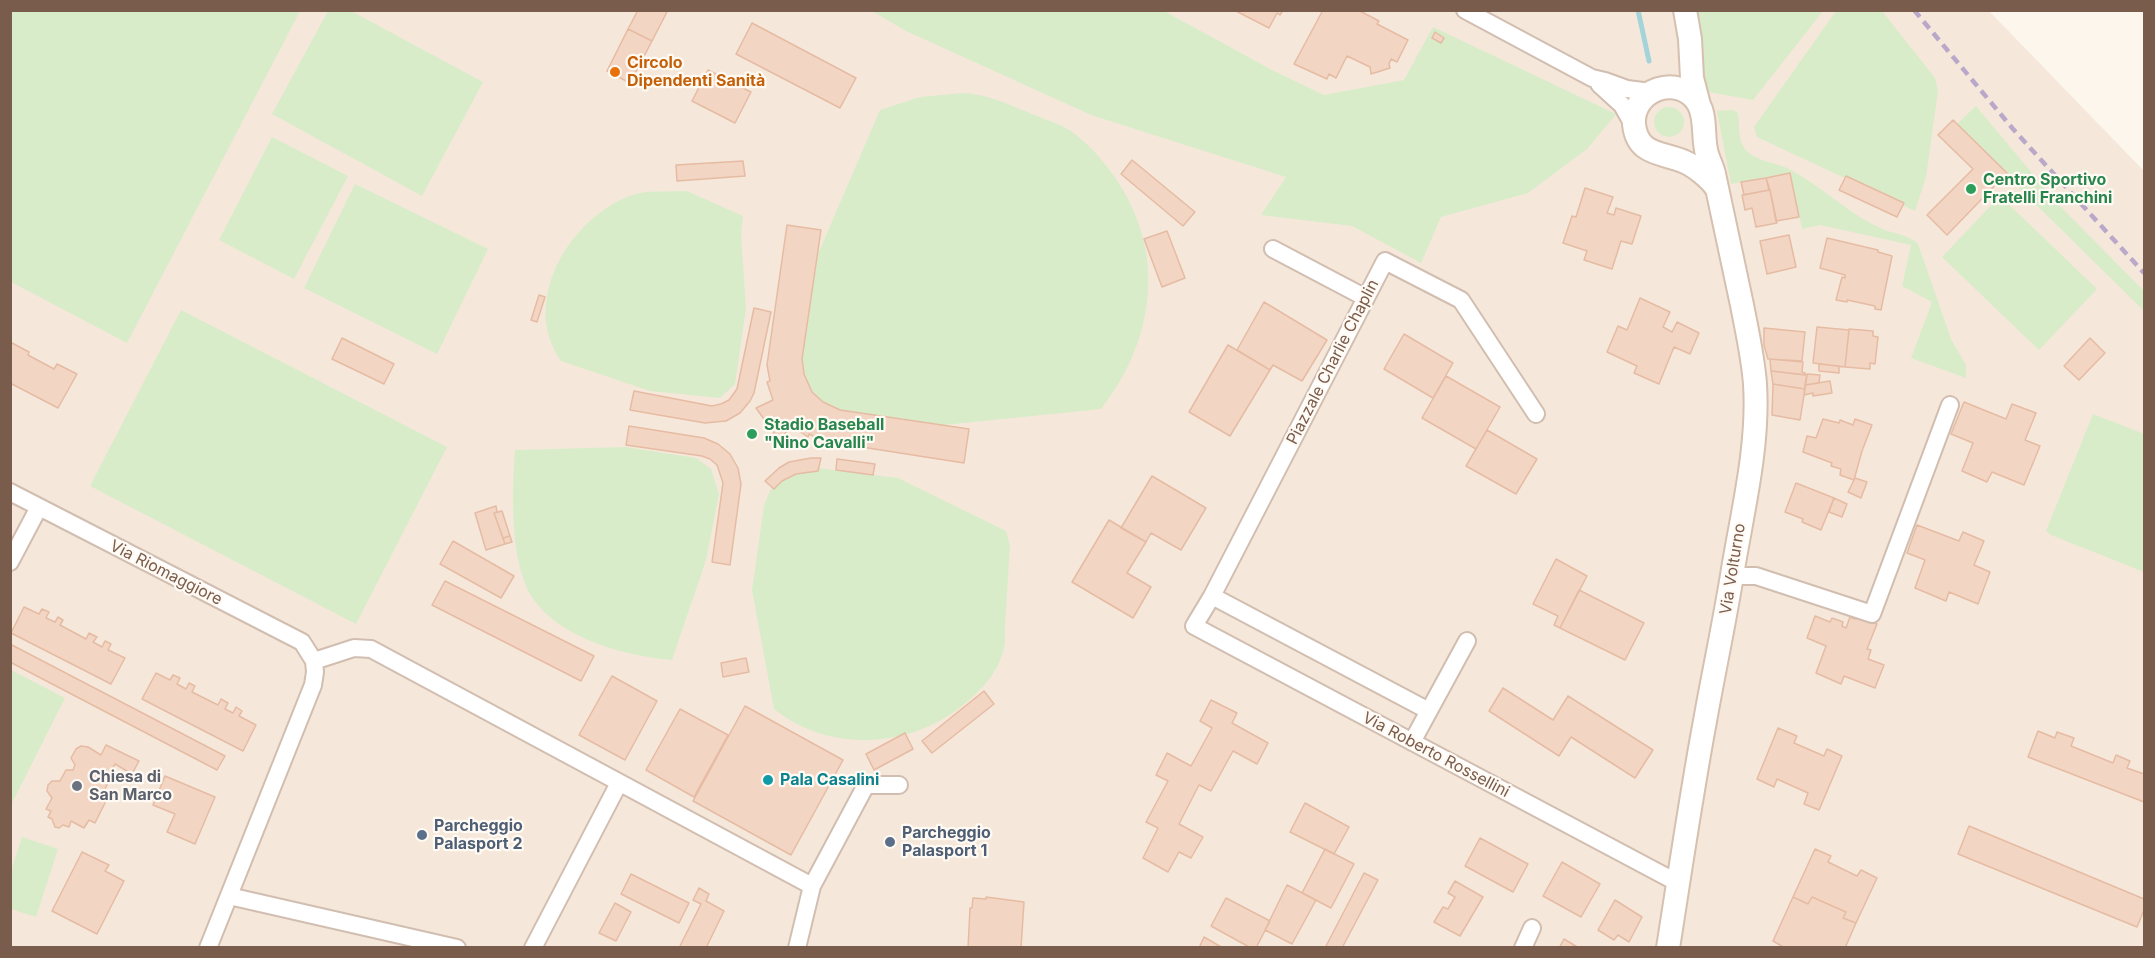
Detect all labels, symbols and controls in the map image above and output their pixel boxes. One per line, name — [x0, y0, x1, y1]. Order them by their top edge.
place label: Circolo Dipendenti Sanità — [627, 53, 765, 91]
marker: Circolo Dipendenti Sanità — [608, 65, 622, 79]
place label: Centro Sportivo Fratelli Franchini — [1983, 170, 2112, 208]
marker: Centro Sportivo Fratelli Franchini — [1964, 182, 1978, 196]
street label: Piazzale Charlie Chaplin — [1283, 276, 1383, 448]
place label: Stadio Baseball "Nino Cavalli" — [764, 415, 884, 453]
marker: Stadio Baseball "Nino Cavalli" — [745, 427, 759, 441]
street label: Via Volturno — [1716, 522, 1750, 616]
street label: Via Riomaggiore — [107, 536, 225, 610]
street label: Via Roberto Rossellini — [1359, 708, 1513, 802]
place label: Chiesa di San Marco — [89, 767, 172, 805]
place label: Pala Casalini — [780, 770, 879, 790]
marker: Pala Casalini — [761, 773, 775, 787]
marker: Chiesa di San Marco — [70, 779, 84, 793]
place label: Parcheggio Palasport 2 — [434, 816, 523, 854]
place label: Parcheggio Palasport 1 — [902, 823, 991, 861]
marker: Parcheggio Palasport 2 — [415, 828, 429, 842]
marker: Parcheggio Palasport 1 — [883, 835, 897, 849]

